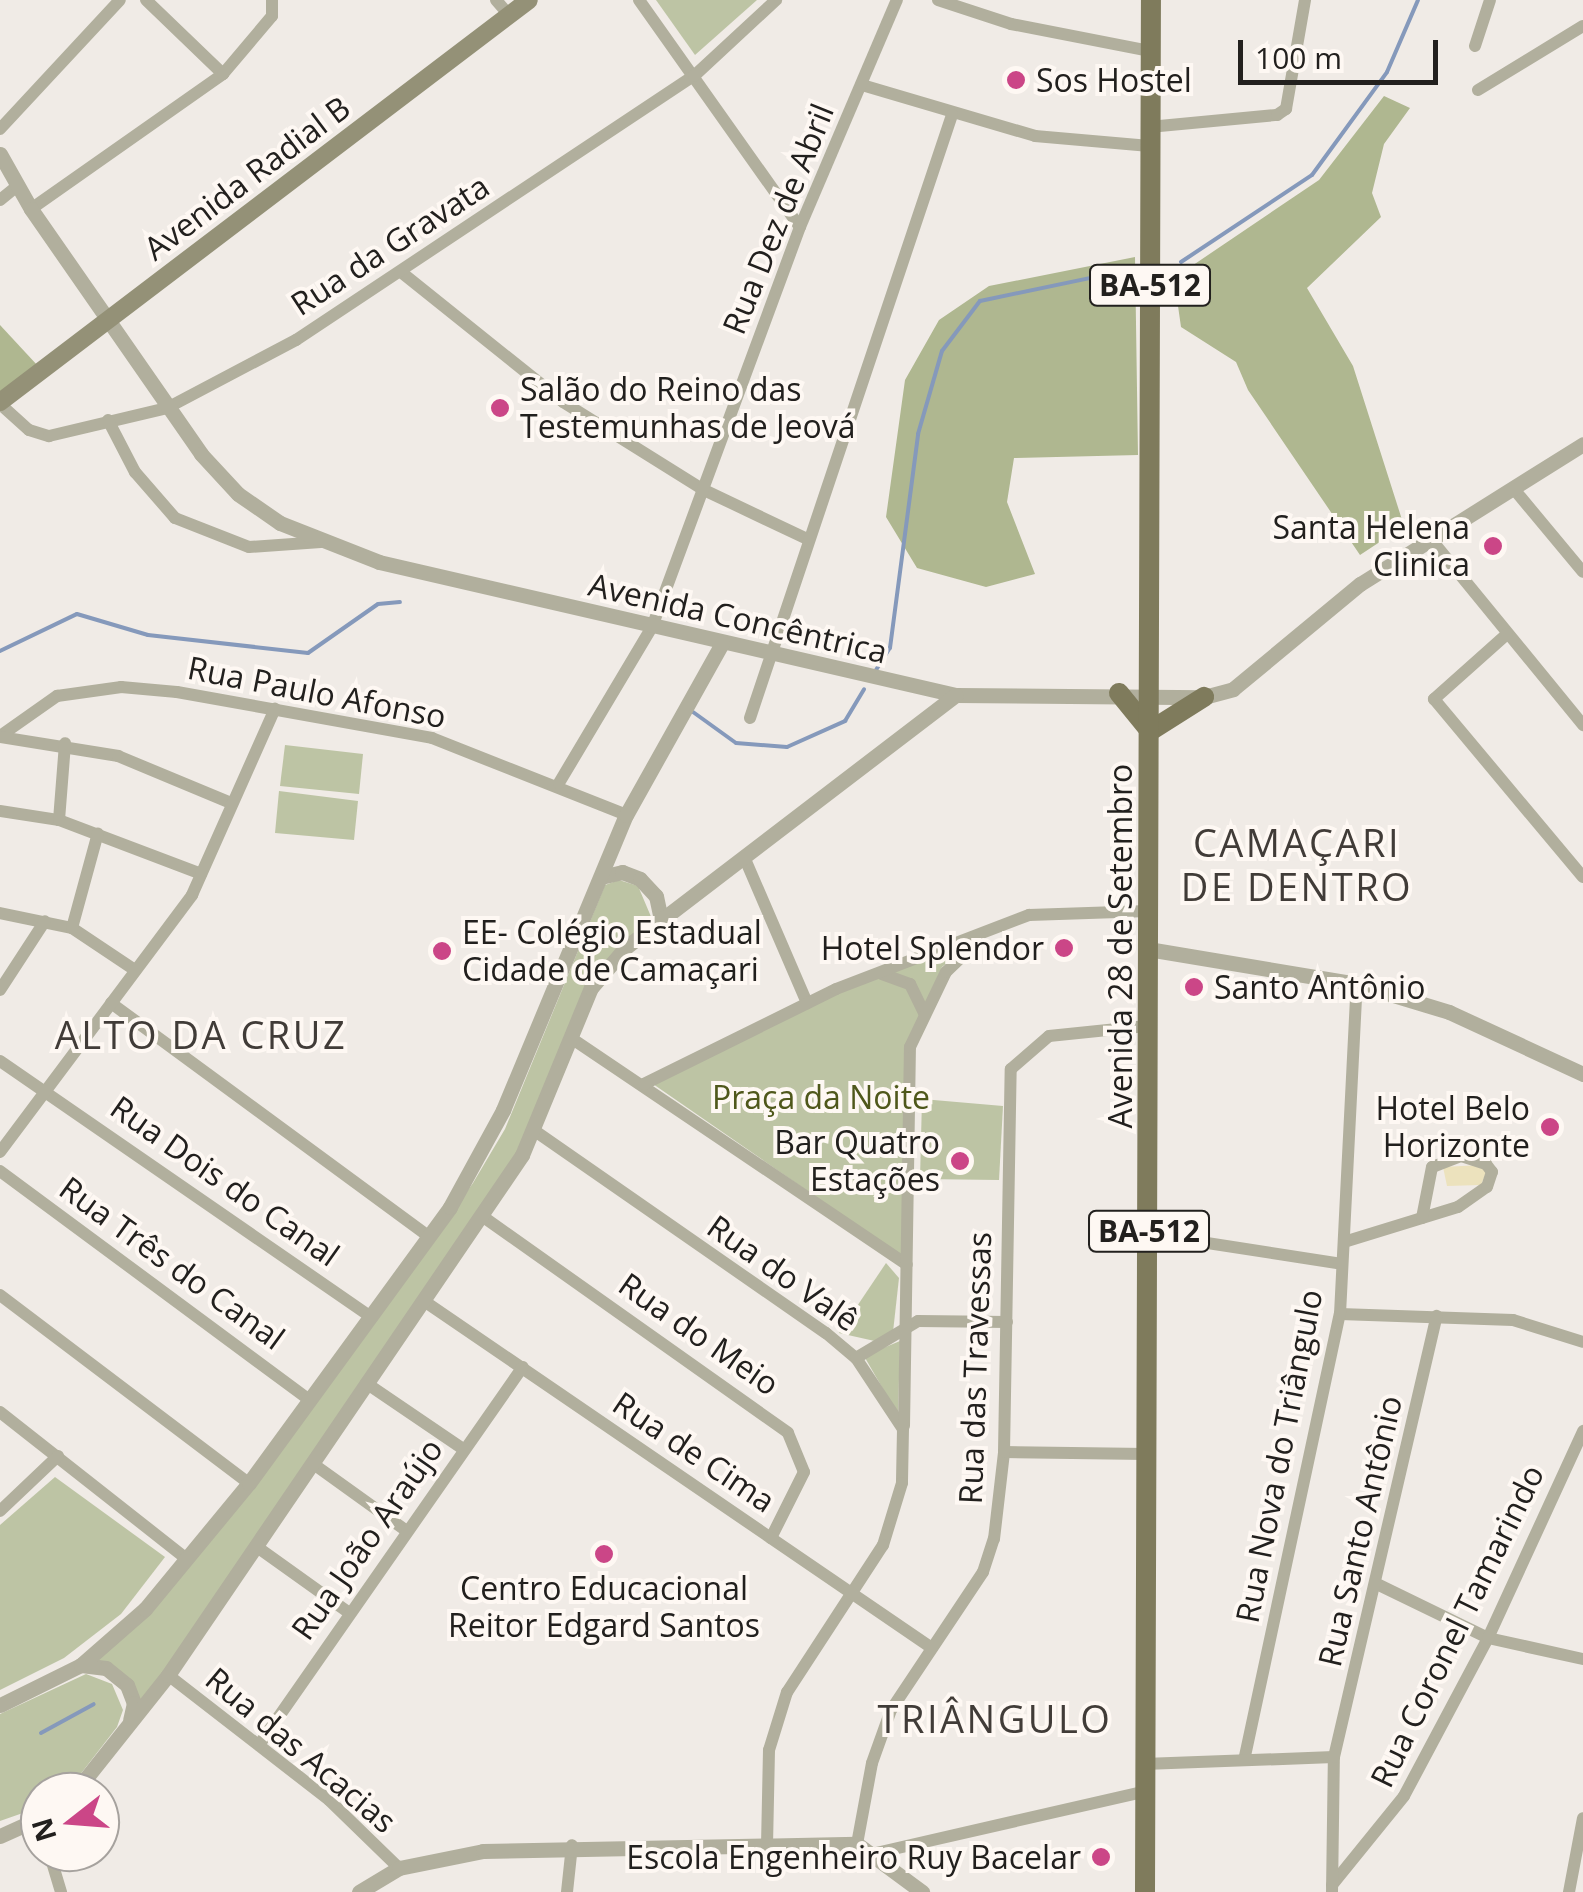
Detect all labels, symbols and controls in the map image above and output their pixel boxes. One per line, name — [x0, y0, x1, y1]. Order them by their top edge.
scale bar — [1243, 20, 1443, 82]
text: 100 m — [1255, 37, 1342, 78]
place label: Sos Hostel — [1036, 61, 1192, 99]
marker: Sos Hostel — [1005, 69, 1027, 91]
street label: Avenida Radial B — [137, 88, 357, 268]
street label: Rua Dez de Abril — [714, 98, 842, 340]
street label: Rua da Gravata — [284, 167, 496, 323]
road number: BA-512 — [1088, 260, 1212, 310]
place label: Salão do Reino das Testemunhas de Jeová — [520, 371, 856, 446]
marker: Salão do Reino das Testemunhas de Jeová — [489, 397, 511, 419]
place label: Santa Helena Clinica — [1273, 509, 1470, 584]
marker: Santa Helena Clinica — [1480, 533, 1506, 559]
street label: Avenida Concêntrica — [585, 565, 891, 671]
street label: Rua Paulo Afonso — [185, 648, 449, 736]
street label: Avenida 28 de Setembro — [1101, 764, 1139, 1128]
district label: CAMAÇARI DE DENTRO — [1181, 820, 1413, 909]
place label: EE- Colégio Estadual Cidade de Camaçari — [462, 914, 762, 989]
place label: Hotel Splendor — [821, 929, 1044, 967]
marker: Hotel Splendor — [1053, 937, 1075, 959]
marker: EE- Colégio Estadual Cidade de Camaçari — [431, 940, 453, 962]
place label: Santo Antônio — [1214, 968, 1425, 1006]
marker: Santo Antônio — [1183, 976, 1205, 998]
district label: ALTO DA CRUZ — [55, 1012, 347, 1058]
park label: Praça da Noite — [712, 1078, 930, 1116]
street label: Rua Dois do Canal — [103, 1088, 347, 1274]
place label: Hotel Belo Horizonte — [1375, 1090, 1530, 1165]
marker: Hotel Belo Horizonte — [1539, 1116, 1561, 1138]
place label: Bar Quatro Estações — [774, 1124, 940, 1199]
marker: Bar Quatro Estações — [949, 1150, 971, 1172]
street label: Rua Três do Canal — [52, 1169, 292, 1357]
road number: BA-512 — [1086, 1206, 1212, 1256]
street label: Rua do Valê — [700, 1207, 866, 1339]
street label: Rua das Travessas — [951, 1231, 999, 1505]
street label: Rua do Meio — [612, 1265, 786, 1403]
street label: Rua Nova do Triângulo — [1228, 1286, 1330, 1626]
street label: Rua de Cima — [606, 1384, 782, 1520]
street label: Rua Santo Antônio — [1310, 1392, 1410, 1670]
street label: Rua João Araújo — [283, 1431, 451, 1647]
street label: Rua Coronel Tamarindo — [1362, 1459, 1552, 1793]
marker: Centro Educacional Reitor Edgard Santos — [593, 1543, 615, 1565]
place label: Centro Educacional Reitor Edgard Santos — [448, 1570, 760, 1645]
street label: Rua das Acacias — [198, 1659, 404, 1841]
district label: TRIÂNGULO — [878, 1696, 1112, 1742]
north arrow — [20, 1772, 120, 1872]
text: N — [22, 1814, 65, 1847]
place label: Escola Engenheiro Ruy Bacelar — [626, 1838, 1081, 1876]
marker: Escola Engenheiro Ruy Bacelar — [1090, 1846, 1112, 1868]

